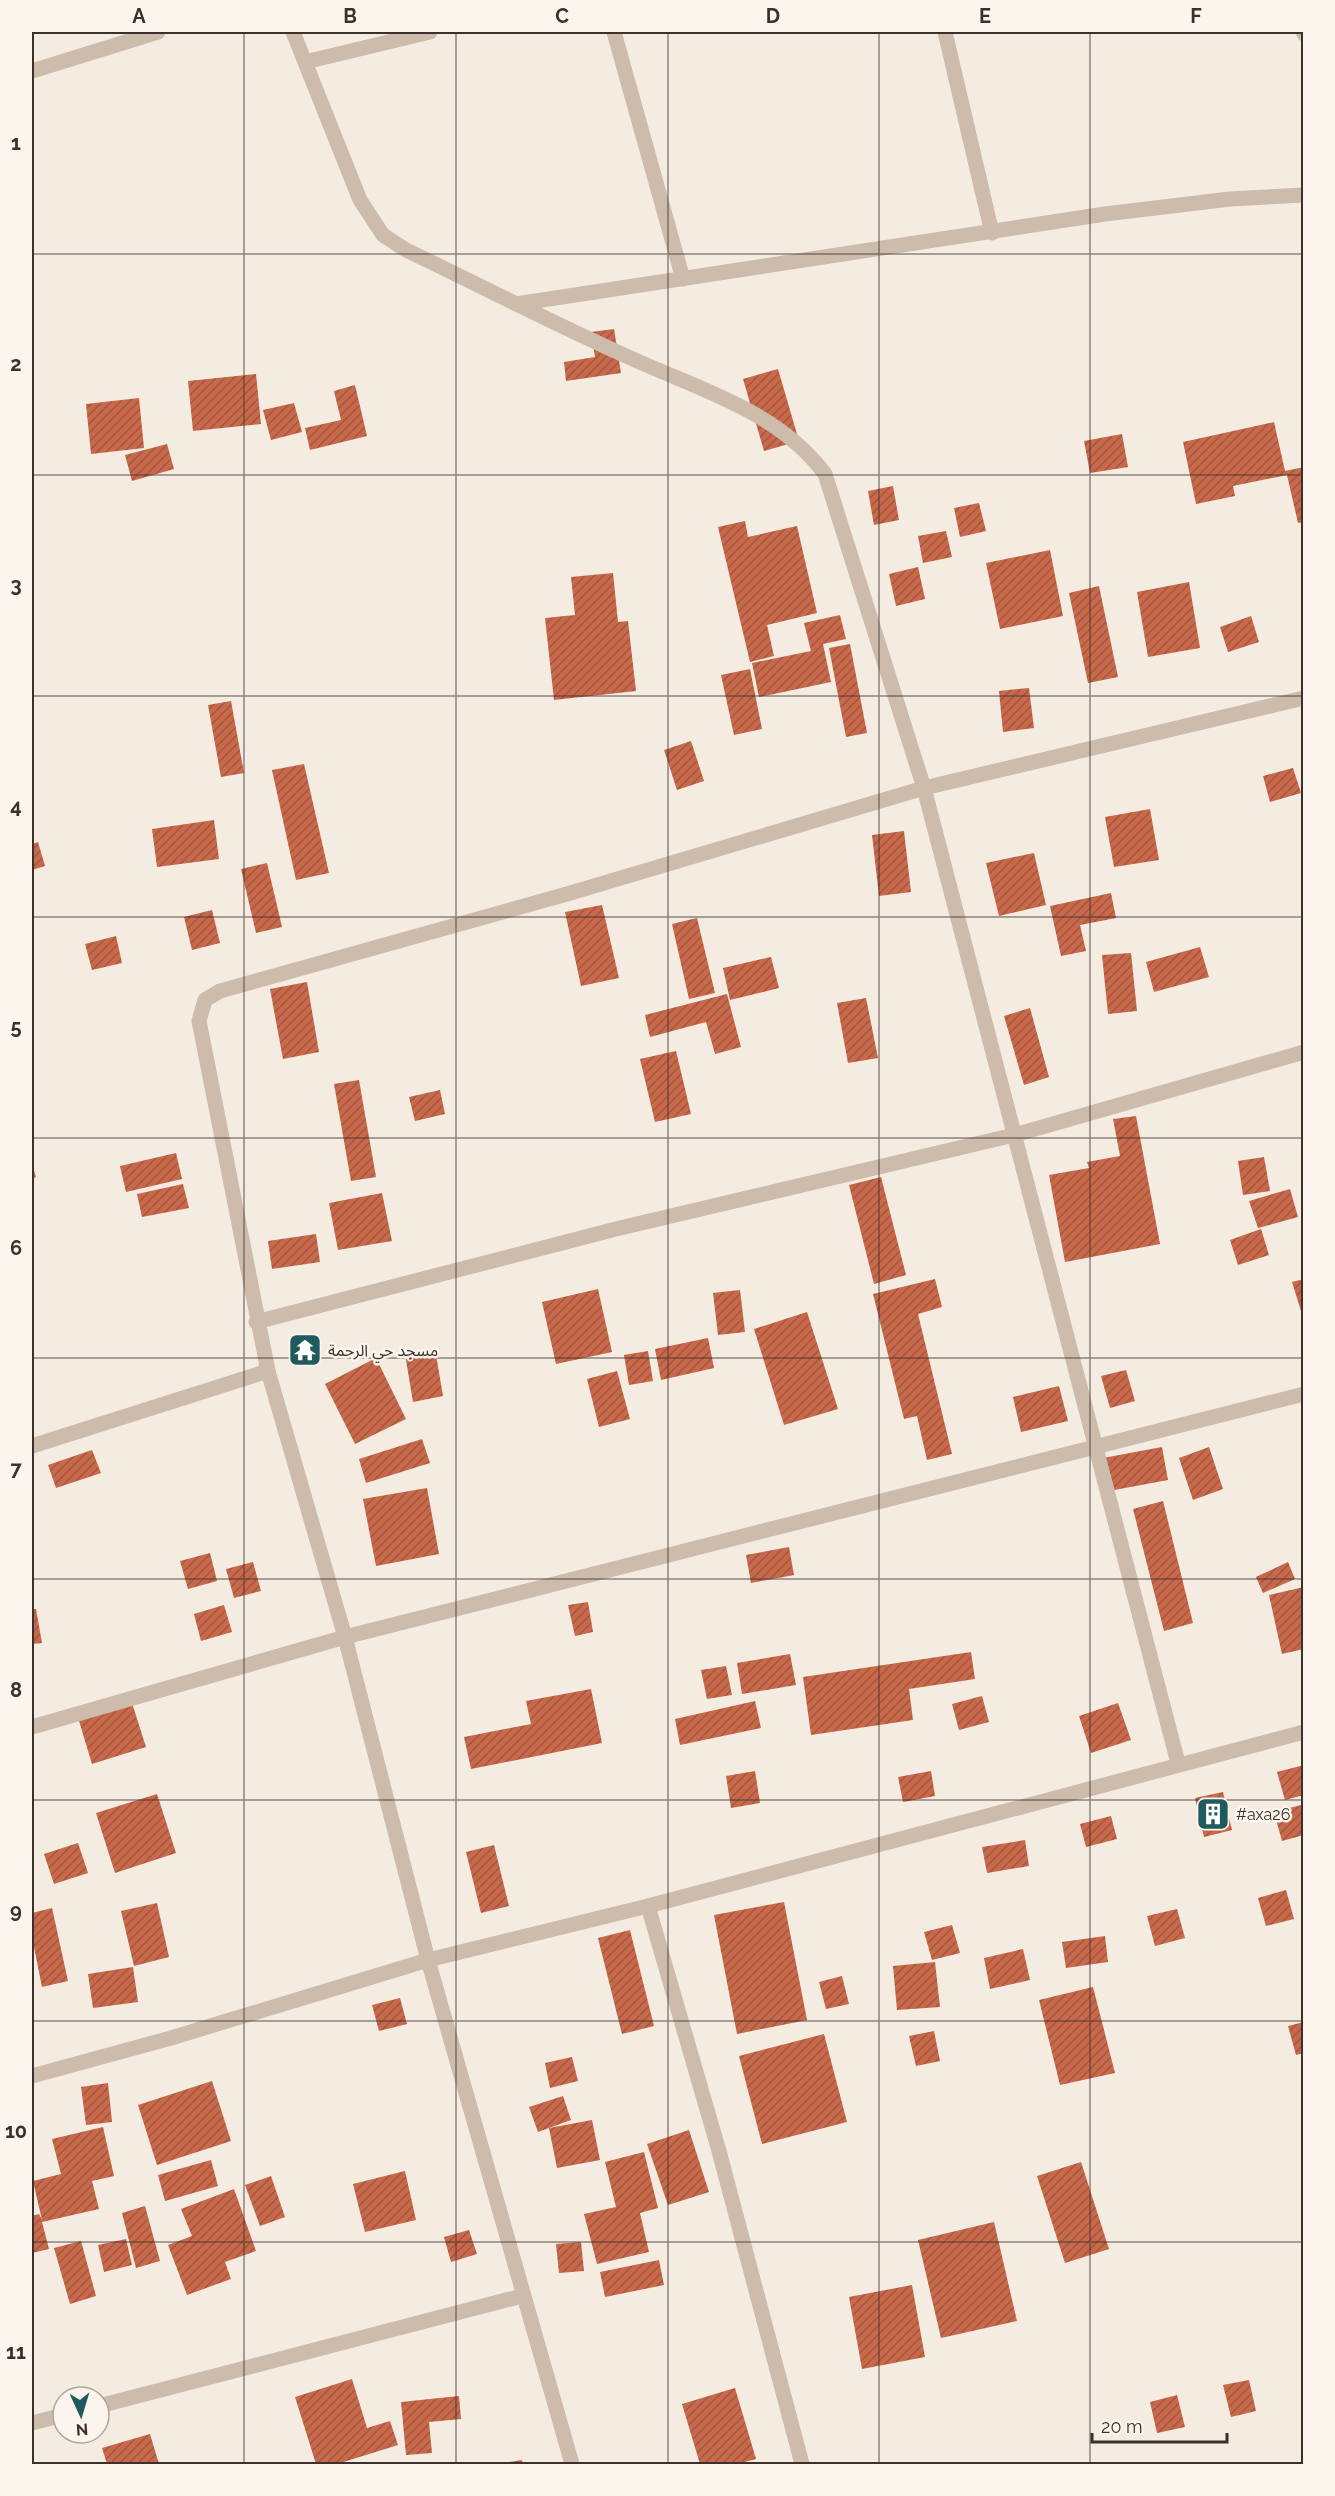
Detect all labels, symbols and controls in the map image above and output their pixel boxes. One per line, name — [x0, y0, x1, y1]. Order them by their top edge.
text: A — [132, 4, 146, 28]
text: B — [343, 4, 357, 28]
text: C — [555, 4, 569, 28]
text: D — [766, 4, 780, 28]
text: E — [979, 4, 991, 28]
text: F — [1190, 4, 1202, 28]
text: 1 — [11, 131, 21, 155]
text: 2 — [10, 352, 22, 376]
text: 3 — [10, 573, 22, 597]
text: 4 — [10, 794, 22, 818]
text: 5 — [10, 1015, 22, 1039]
text: 6 — [10, 1236, 22, 1260]
temple icon: مسجد حي الرحمة — [287, 1332, 323, 1368]
place label: مسجد حي الرحمة — [328, 1341, 438, 1363]
text: 7 — [10, 1457, 22, 1481]
text: 8 — [10, 1678, 22, 1702]
building icon: #axa26 — [1195, 1796, 1231, 1832]
place label: #axa26 — [1236, 1805, 1290, 1824]
text: 9 — [10, 1899, 22, 1923]
text: 10 — [5, 2119, 27, 2143]
text: 11 — [6, 2340, 26, 2364]
north arrow — [51, 2385, 111, 2445]
scale bar — [1092, 2406, 1227, 2444]
text: 20 m — [1101, 2416, 1143, 2437]
text: N — [75, 2420, 89, 2439]

